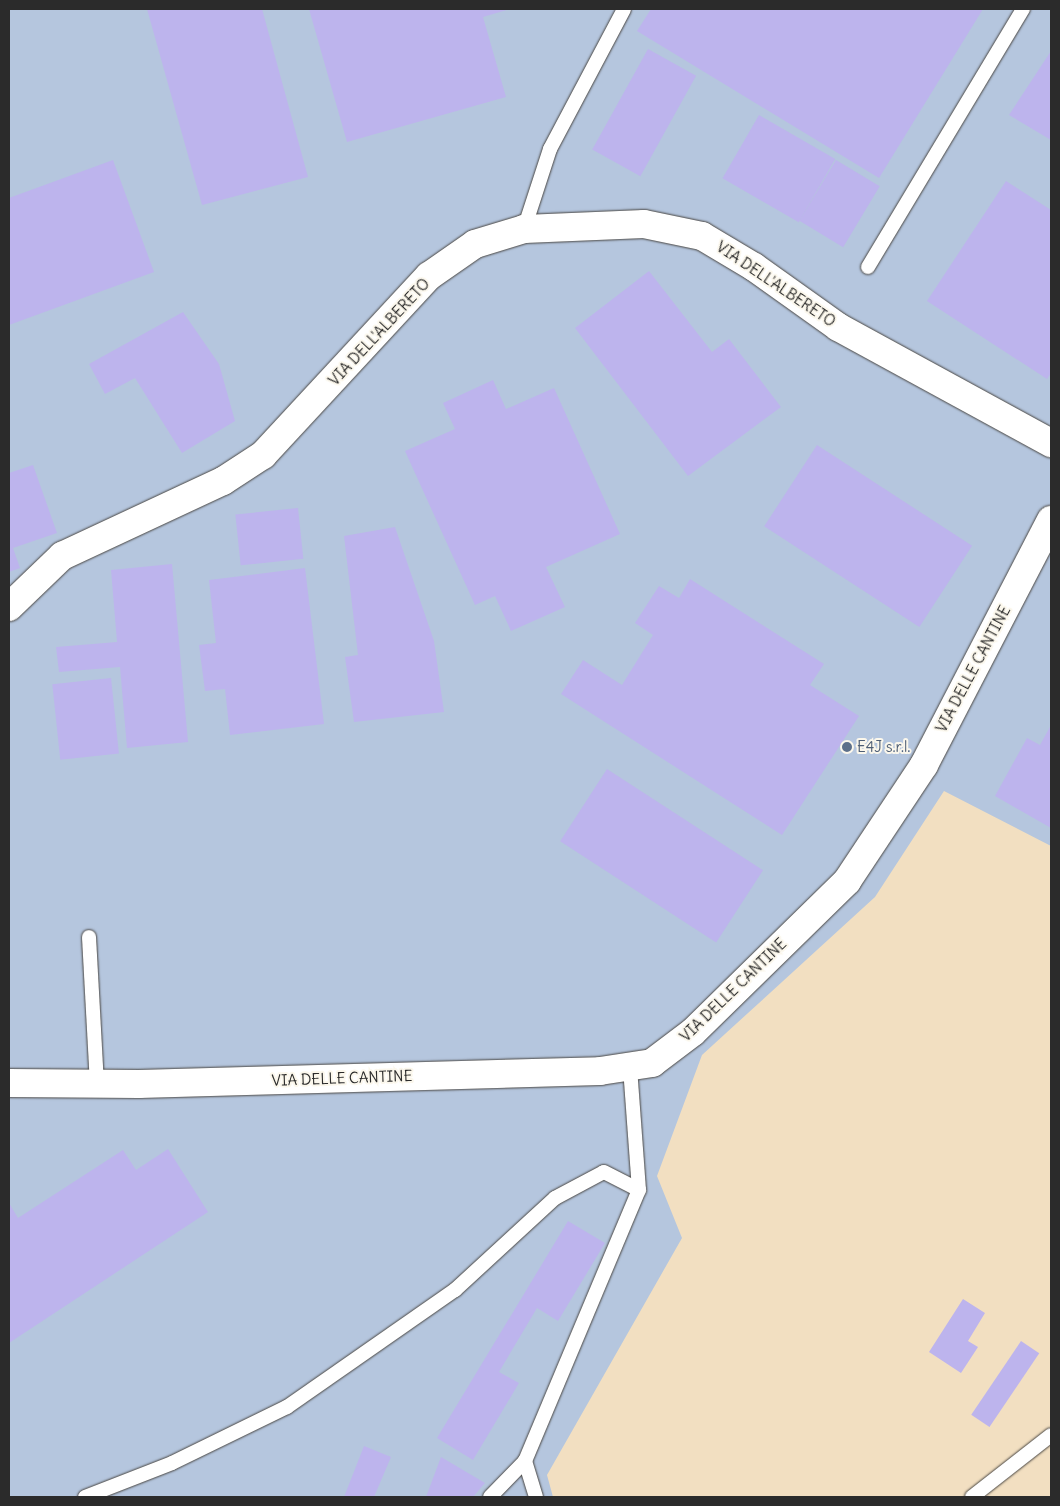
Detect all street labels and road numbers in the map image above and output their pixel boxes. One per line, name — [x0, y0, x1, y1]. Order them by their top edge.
street label: VIA DELL'ALBERETO — [713, 237, 839, 331]
street label: VIA DELL'ALBERETO — [325, 275, 433, 389]
street label: VIA DELLE CANTINE — [932, 603, 1014, 735]
street label: VIA DELLE CANTINE — [676, 935, 790, 1045]
street label: VIA DELLE CANTINE — [271, 1067, 413, 1089]

